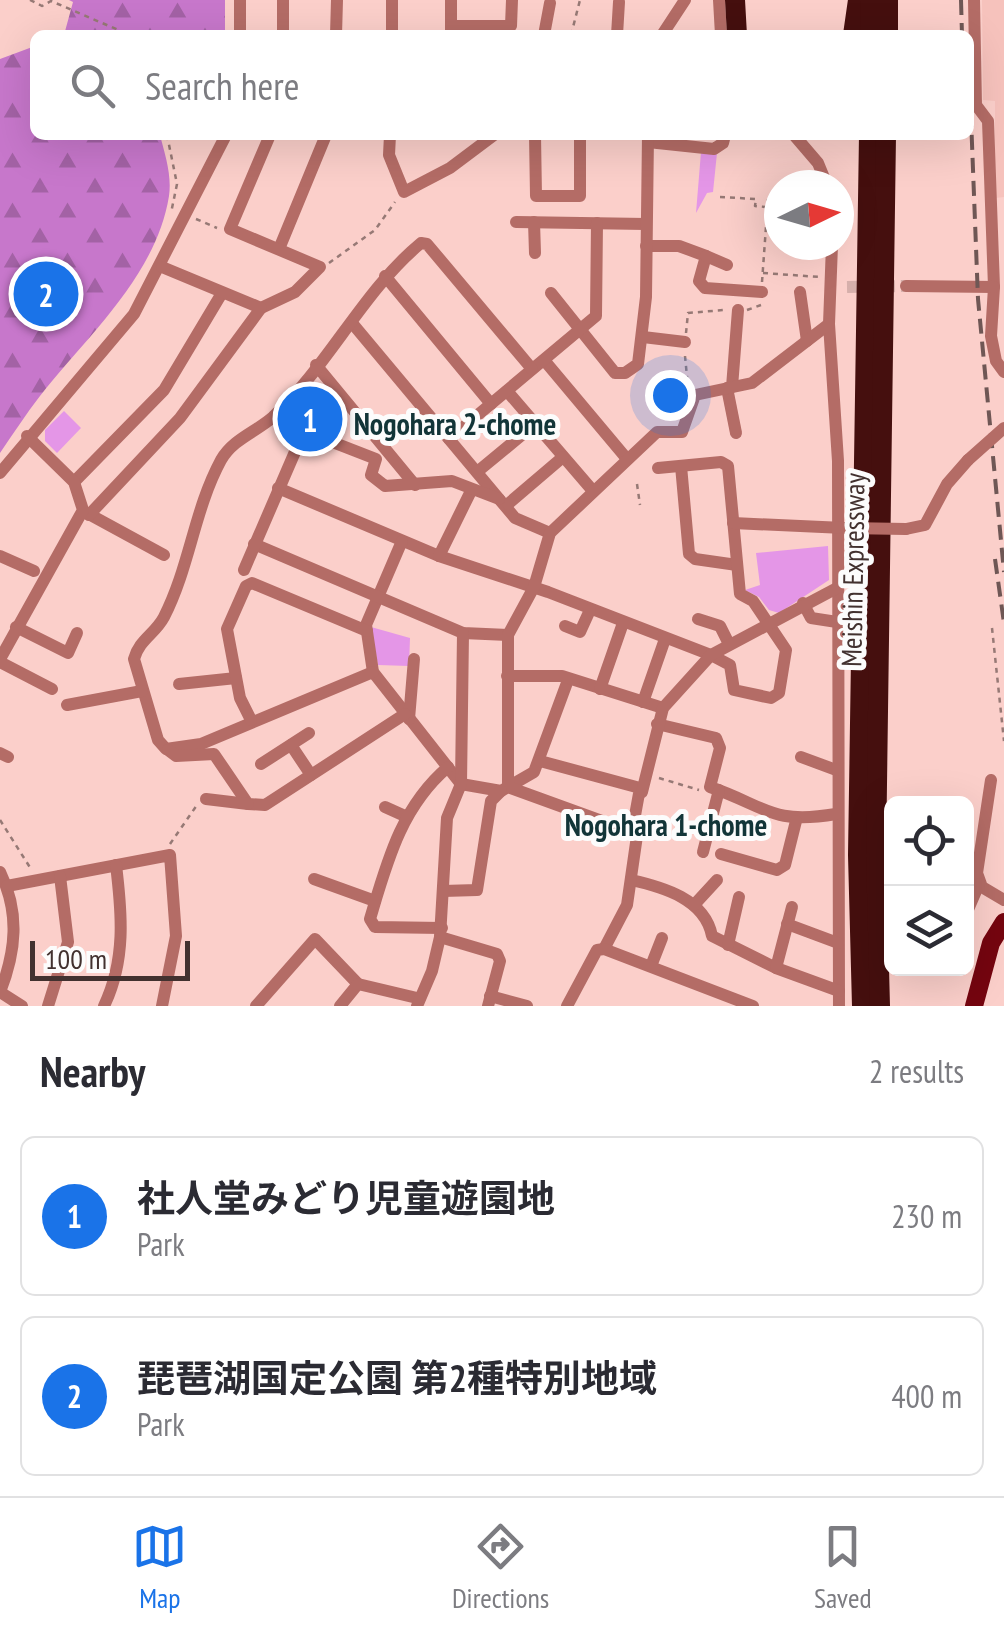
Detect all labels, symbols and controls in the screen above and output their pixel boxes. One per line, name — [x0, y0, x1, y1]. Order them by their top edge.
search box — [30, 30, 974, 140]
icon: search — [65, 58, 120, 113]
text: Search here — [145, 61, 299, 110]
north arrow — [764, 170, 854, 260]
pin: 2 — [13, 256, 78, 332]
your location — [645, 370, 696, 421]
pin: 1 — [278, 382, 342, 456]
district label: Nogohara 2-chome — [354, 404, 556, 443]
street label: Meishin Expressway — [832, 472, 873, 667]
map controls — [884, 796, 974, 976]
button: locate — [884, 796, 974, 886]
district label: Nogohara 1-chome — [565, 805, 767, 844]
button: layers — [884, 886, 974, 976]
scale bar — [30, 936, 190, 980]
text: 100 m — [45, 940, 107, 977]
text: Nearby — [40, 1044, 145, 1099]
text: 2 results — [869, 1050, 964, 1092]
text: 社人堂みどり児童遊園地 — [137, 1173, 555, 1222]
text: 1 — [67, 1195, 82, 1237]
text: 230 m — [891, 1195, 962, 1237]
text: Park — [137, 1223, 185, 1265]
text: 琵琶湖国定公園 第2種特別地域 — [137, 1353, 657, 1402]
text: 2 — [67, 1375, 82, 1417]
text: 400 m — [891, 1375, 962, 1417]
text: Park — [137, 1403, 185, 1445]
tab: Map — [132, 1519, 187, 1616]
tab: Directions — [452, 1519, 549, 1616]
tab: Saved — [814, 1519, 872, 1616]

